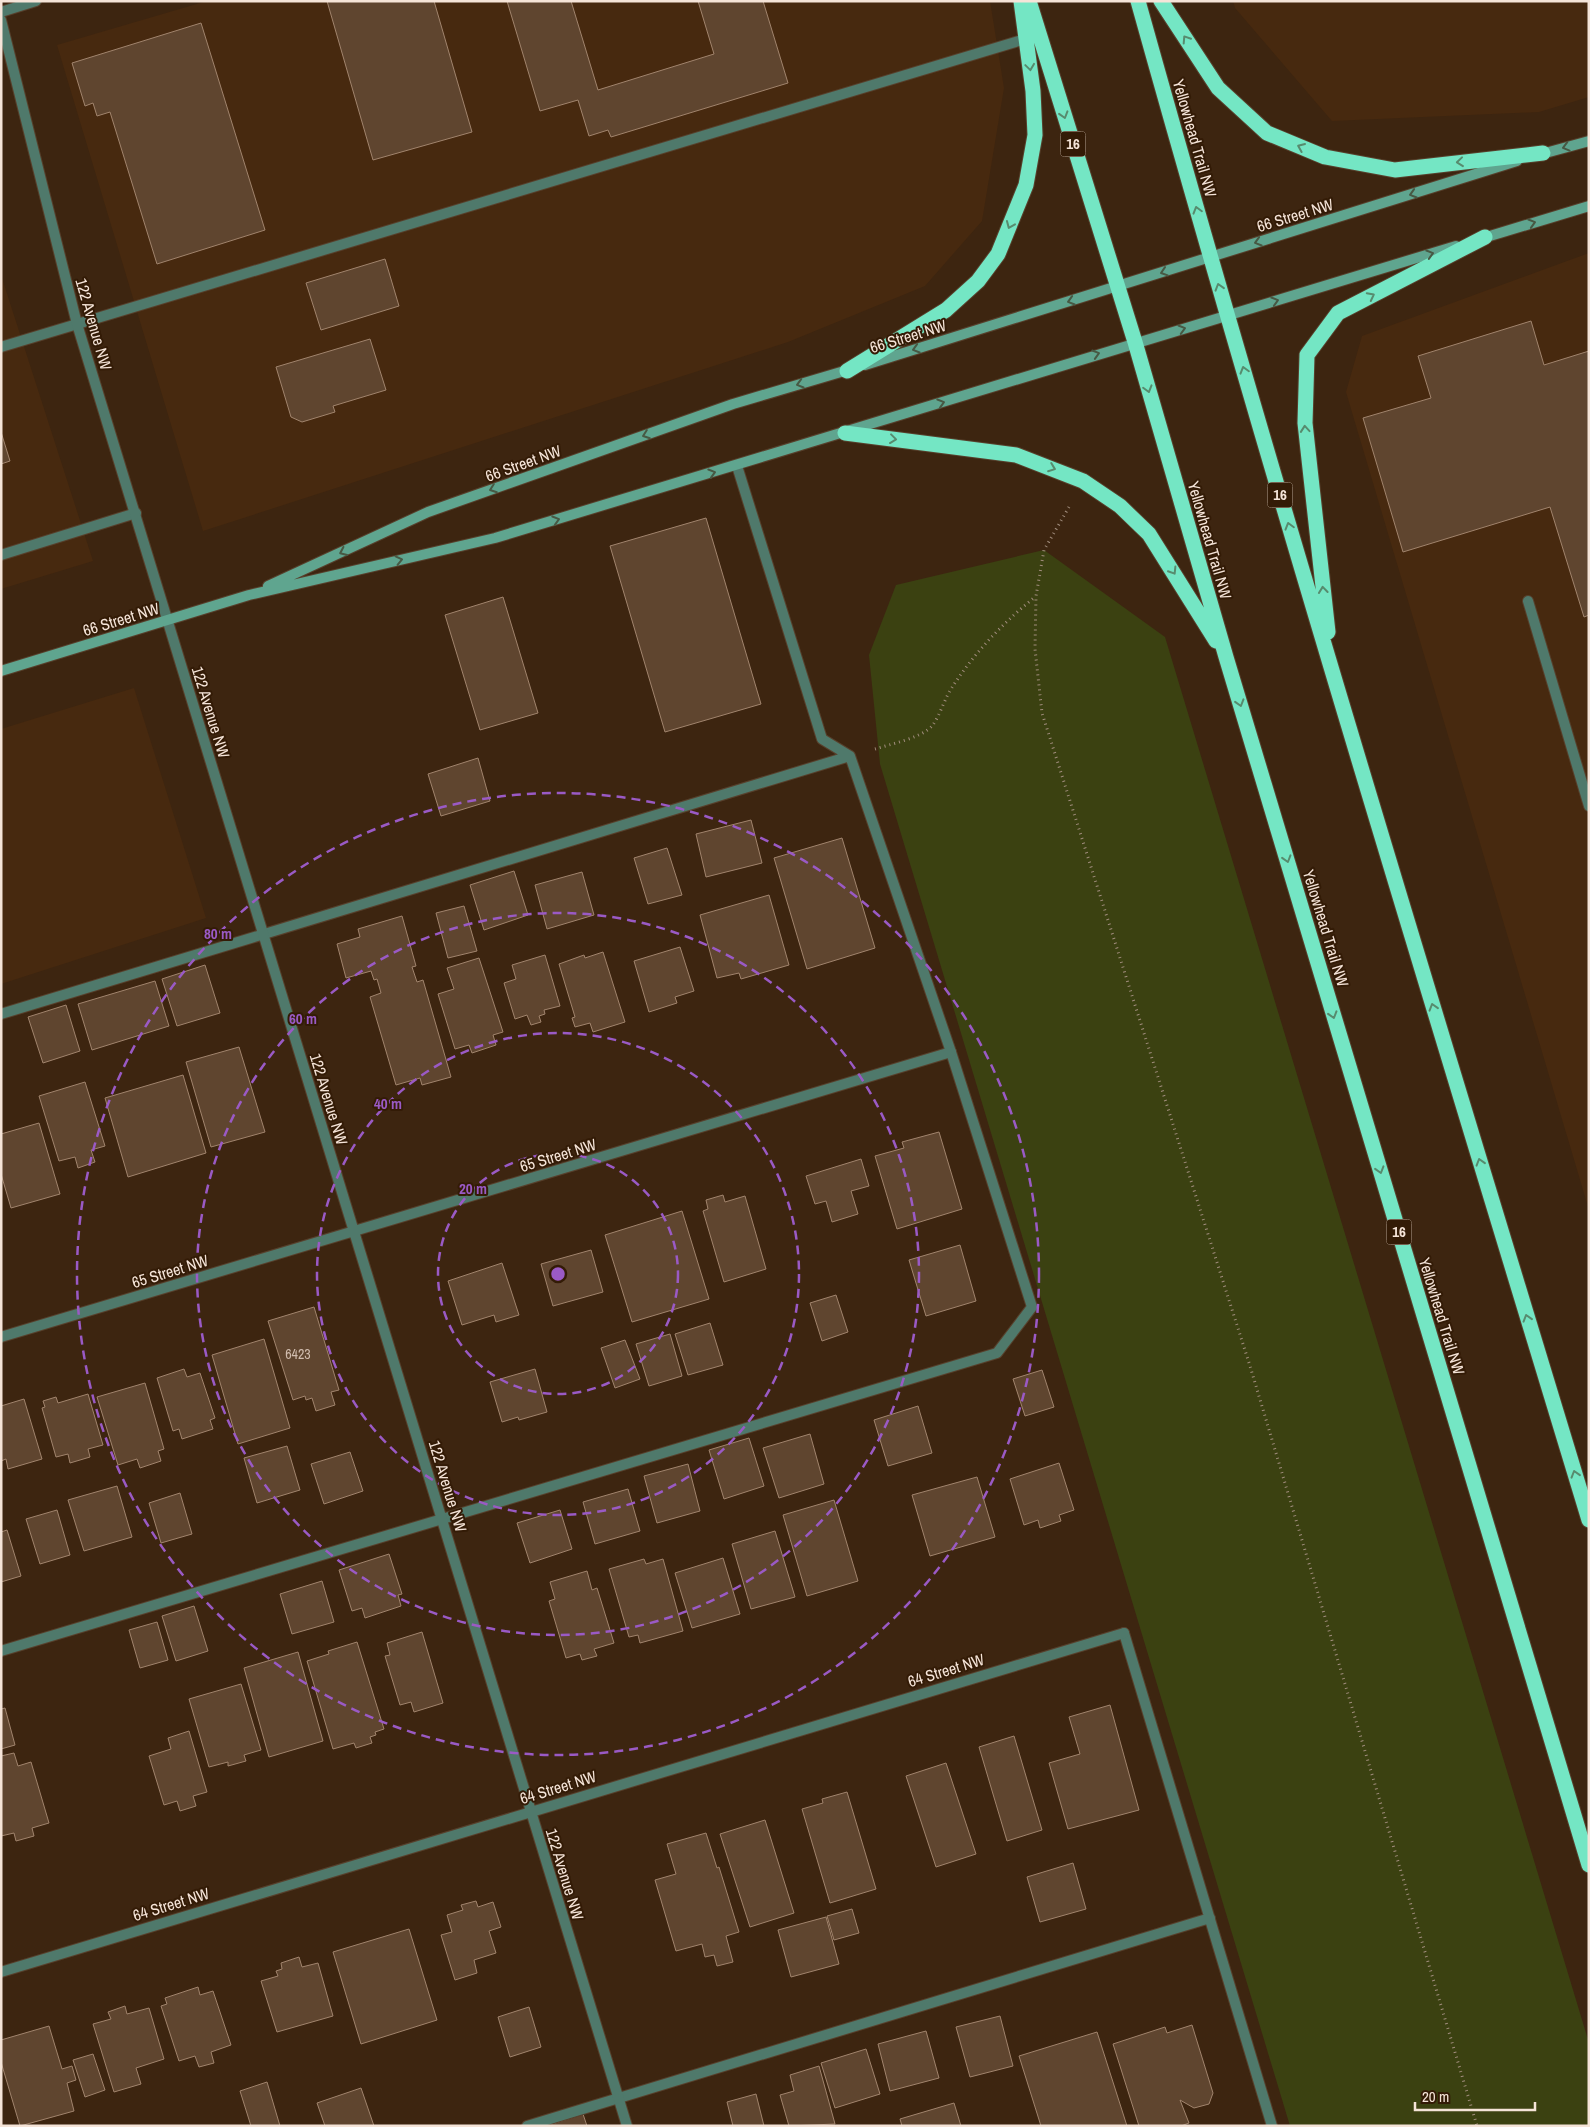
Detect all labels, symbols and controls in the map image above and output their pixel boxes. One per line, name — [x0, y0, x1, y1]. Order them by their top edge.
one-way arrow — [1182, 35, 1192, 44]
one-way arrow — [1024, 63, 1034, 71]
street label: Yellowhead Trail NW — [1168, 77, 1222, 200]
one-way arrow — [1059, 110, 1069, 118]
road number: 16 — [1060, 132, 1086, 156]
one-way arrow — [1562, 141, 1571, 152]
one-way arrow — [1297, 142, 1306, 153]
one-way arrow — [1456, 156, 1464, 167]
one-way arrow — [1410, 188, 1418, 198]
street label: 66 Street NW — [1254, 193, 1336, 237]
one-way arrow — [1193, 207, 1203, 215]
one-way arrow — [1527, 219, 1535, 229]
one-way arrow — [1006, 220, 1017, 229]
one-way arrow — [1255, 237, 1263, 247]
one-way arrow — [1426, 250, 1434, 260]
one-way arrow — [1160, 266, 1169, 276]
street label: 122 Avenue NW — [70, 276, 118, 373]
one-way arrow — [1215, 283, 1225, 291]
one-way arrow — [1366, 293, 1375, 303]
one-way arrow — [1068, 296, 1076, 306]
one-way arrow — [1270, 297, 1279, 307]
street label: 66 Street NW — [867, 314, 949, 358]
one-way arrow — [1177, 324, 1186, 335]
one-way arrow — [912, 344, 921, 354]
one-way arrow — [1092, 350, 1100, 360]
one-way arrow — [1239, 366, 1250, 374]
one-way arrow — [797, 379, 805, 389]
one-way arrow — [1143, 384, 1153, 393]
one-way arrow — [937, 398, 945, 408]
one-way arrow — [1300, 425, 1311, 433]
one-way arrow — [642, 429, 651, 439]
one-way arrow — [889, 433, 897, 444]
street label: 66 Street NW — [482, 439, 564, 487]
one-way arrow — [1047, 462, 1056, 472]
one-way arrow — [707, 469, 715, 479]
street label: Yellowhead Trail NW — [1183, 479, 1237, 602]
road number: 16 — [1268, 482, 1292, 508]
one-way arrow — [489, 483, 498, 493]
one-way arrow — [551, 515, 560, 525]
one-way arrow — [1285, 522, 1295, 531]
one-way arrow — [339, 545, 348, 556]
one-way arrow — [394, 555, 403, 566]
one-way arrow — [1166, 566, 1176, 575]
one-way arrow — [1318, 586, 1329, 594]
street label: 66 Street NW — [80, 597, 162, 641]
street label: 122 Avenue NW — [187, 664, 236, 761]
one-way arrow — [1235, 699, 1245, 707]
one-way arrow — [1281, 854, 1291, 862]
street label: Yellowhead Trail NW — [1298, 867, 1354, 990]
text: 80 m — [204, 923, 232, 944]
one-way arrow — [1429, 1003, 1439, 1012]
text: 60 m — [289, 1008, 317, 1029]
one-way arrow — [1328, 1010, 1338, 1018]
street label: 122 Avenue NW — [305, 1051, 354, 1148]
text: 40 m — [374, 1093, 402, 1114]
street label: 65 Street NW — [517, 1133, 599, 1177]
one-way arrow — [1476, 1159, 1486, 1167]
one-way arrow — [1375, 1166, 1385, 1174]
text: 20 m — [459, 1178, 487, 1199]
road number: 16 — [1386, 1220, 1412, 1244]
street label: 65 Street NW — [129, 1249, 211, 1293]
street label: Yellowhead Trail NW — [1414, 1255, 1470, 1378]
centre of rings — [549, 1265, 567, 1283]
one-way arrow — [1523, 1314, 1533, 1323]
house number: 6423 — [285, 1345, 311, 1363]
street label: 122 Avenue NW — [424, 1438, 473, 1535]
one-way arrow — [1570, 1470, 1580, 1478]
street label: 64 Street NW — [905, 1648, 987, 1692]
street label: 64 Street NW — [517, 1765, 599, 1809]
street label: 122 Avenue NW — [541, 1826, 590, 1923]
street label: 64 Street NW — [130, 1882, 212, 1926]
scale bar — [1415, 2080, 1535, 2112]
text: 20 m — [1422, 2086, 1449, 2107]

